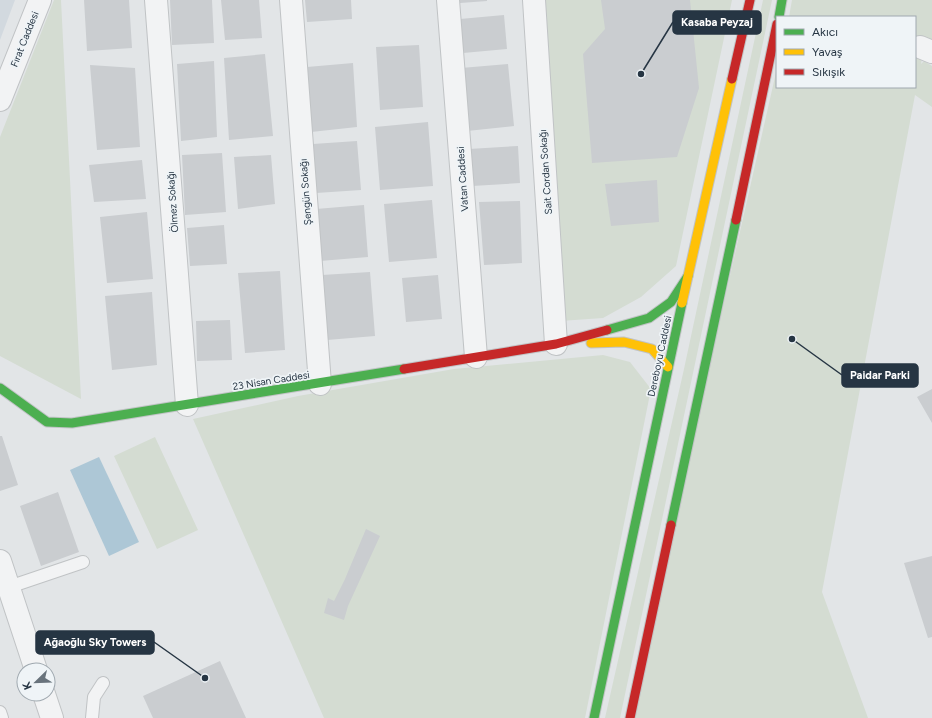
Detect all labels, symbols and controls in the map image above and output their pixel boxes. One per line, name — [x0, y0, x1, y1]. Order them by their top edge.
street label: Fırat Caddesi — [7, 9, 42, 69]
callout: Kasaba Peyzaj — [673, 11, 761, 34]
text: Kasaba Peyzaj — [681, 16, 753, 29]
legend — [776, 16, 916, 88]
text: Akıcı — [812, 25, 838, 39]
text: Yavaş — [812, 45, 843, 59]
text: Sıkışık — [812, 65, 845, 79]
street label: Sait Cordan Sokağı — [536, 129, 555, 215]
street label: Vatan Caddesi — [454, 146, 471, 212]
street label: Şengün Sokağı — [297, 158, 314, 226]
street label: Ölmez Sokağı — [164, 171, 181, 233]
street label: Dereboyu Caddesi — [645, 314, 674, 398]
callout: Paidar Parki — [842, 364, 918, 387]
street label: 23 Nisan Caddesi — [232, 368, 311, 393]
text: Paidar Parki — [850, 369, 910, 382]
callout: Ağaoğlu Sky Towers — [36, 631, 154, 654]
text: Ağaoğlu Sky Towers — [44, 636, 146, 649]
north arrow — [16, 662, 56, 702]
text: K — [20, 679, 35, 692]

